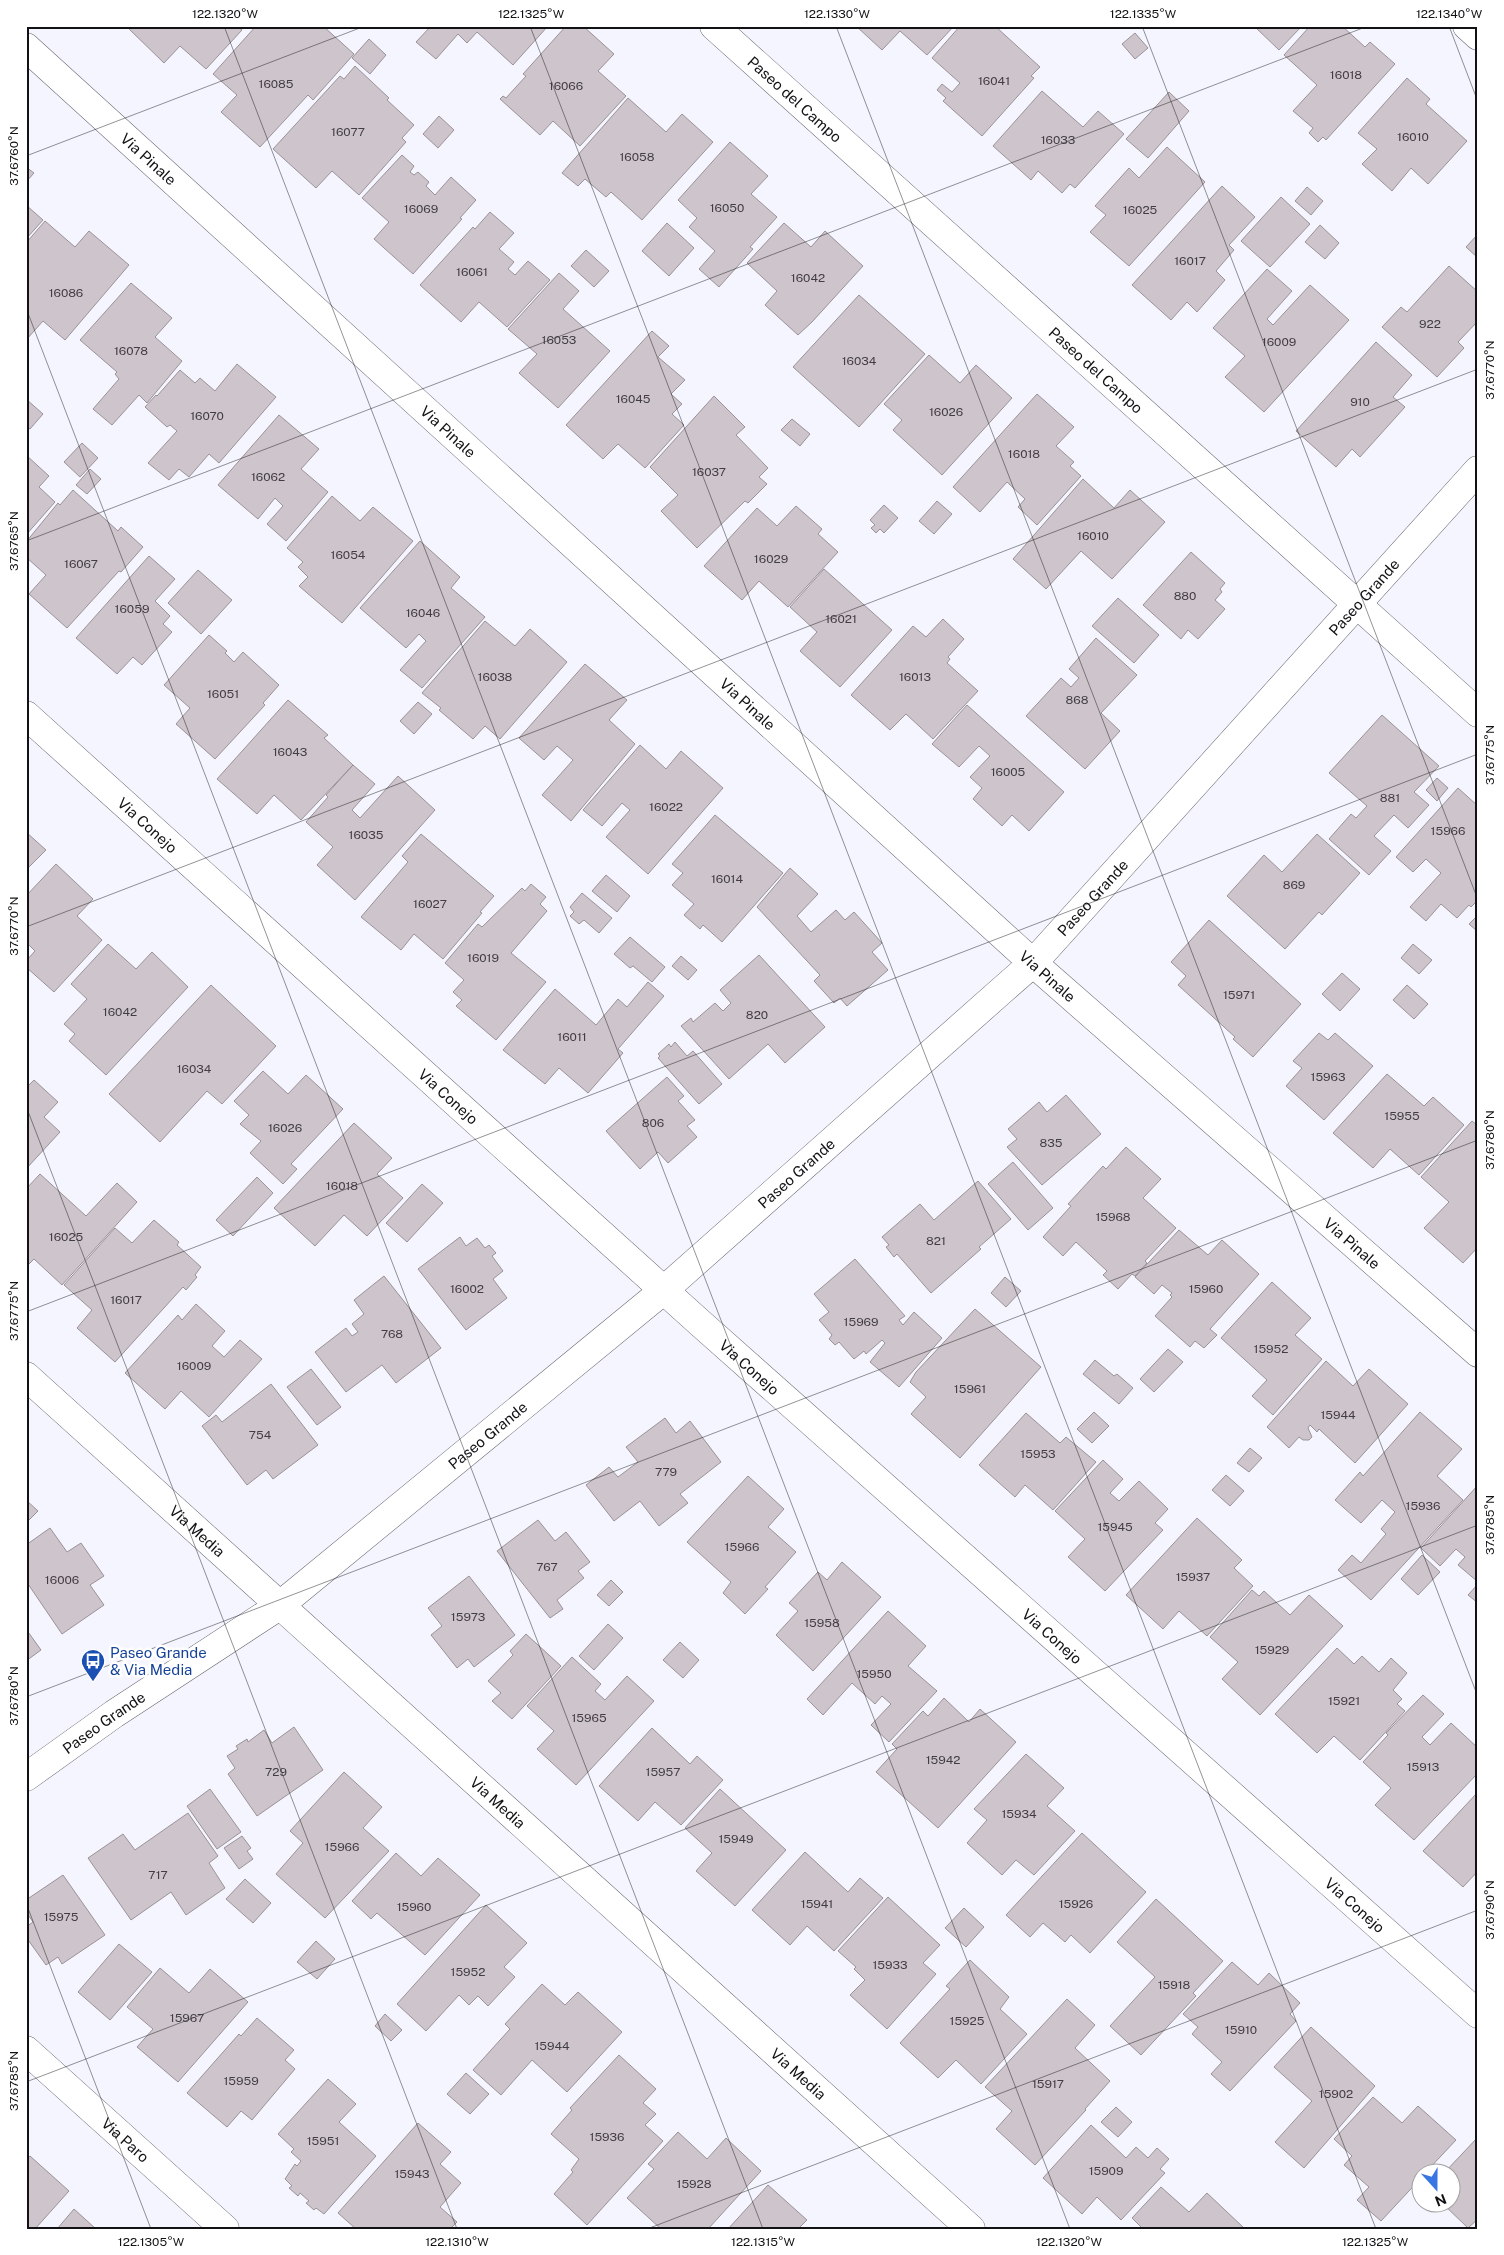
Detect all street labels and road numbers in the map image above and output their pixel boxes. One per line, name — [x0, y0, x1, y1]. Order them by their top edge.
street label: Paseo del Campo — [745, 52, 845, 145]
street label: Via Pinale — [118, 129, 180, 188]
street label: Paseo del Campo — [1046, 323, 1147, 416]
street label: Via Pinale — [417, 402, 480, 461]
street label: Paseo Grande — [1325, 555, 1402, 638]
street label: Via Pinale — [717, 674, 779, 733]
street label: Via Conejo — [115, 794, 181, 856]
street label: Paseo Grande — [1054, 856, 1131, 939]
street label: Via Pinale — [1016, 947, 1079, 1005]
street label: Via Conejo — [415, 1065, 482, 1127]
street label: Paseo Grande — [754, 1134, 838, 1211]
street label: Via Pinale — [1321, 1214, 1384, 1272]
street label: Via Conejo — [716, 1336, 783, 1398]
street label: Paseo Grande — [445, 1398, 530, 1472]
street label: Via Media — [166, 1502, 229, 1560]
street label: Via Conejo — [1019, 1605, 1086, 1667]
street label: Paseo Grande — [59, 1688, 148, 1757]
street label: Via Media — [467, 1773, 529, 1831]
street label: Via Conejo — [1322, 1874, 1389, 1936]
street label: Via Media — [768, 2044, 830, 2103]
street label: Via Paro — [98, 2114, 153, 2165]

